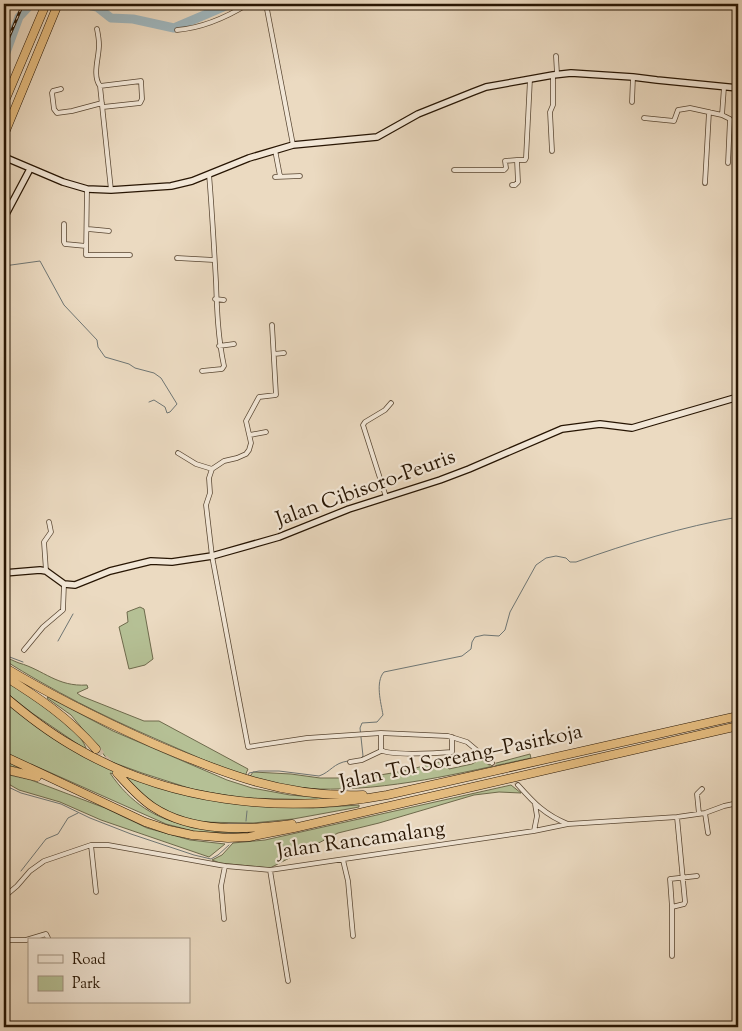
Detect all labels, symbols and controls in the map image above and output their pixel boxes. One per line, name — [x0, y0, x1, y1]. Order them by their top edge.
street label: Jalan Cibisoro-Peuris — [271, 443, 460, 536]
street label: Jalan Tol Soreang–Pasirkoja — [336, 717, 586, 799]
street label: Jalan Rancamalang — [274, 814, 447, 868]
legend — [28, 938, 190, 1004]
text: Road — [72, 950, 106, 971]
text: Park — [72, 974, 101, 995]

